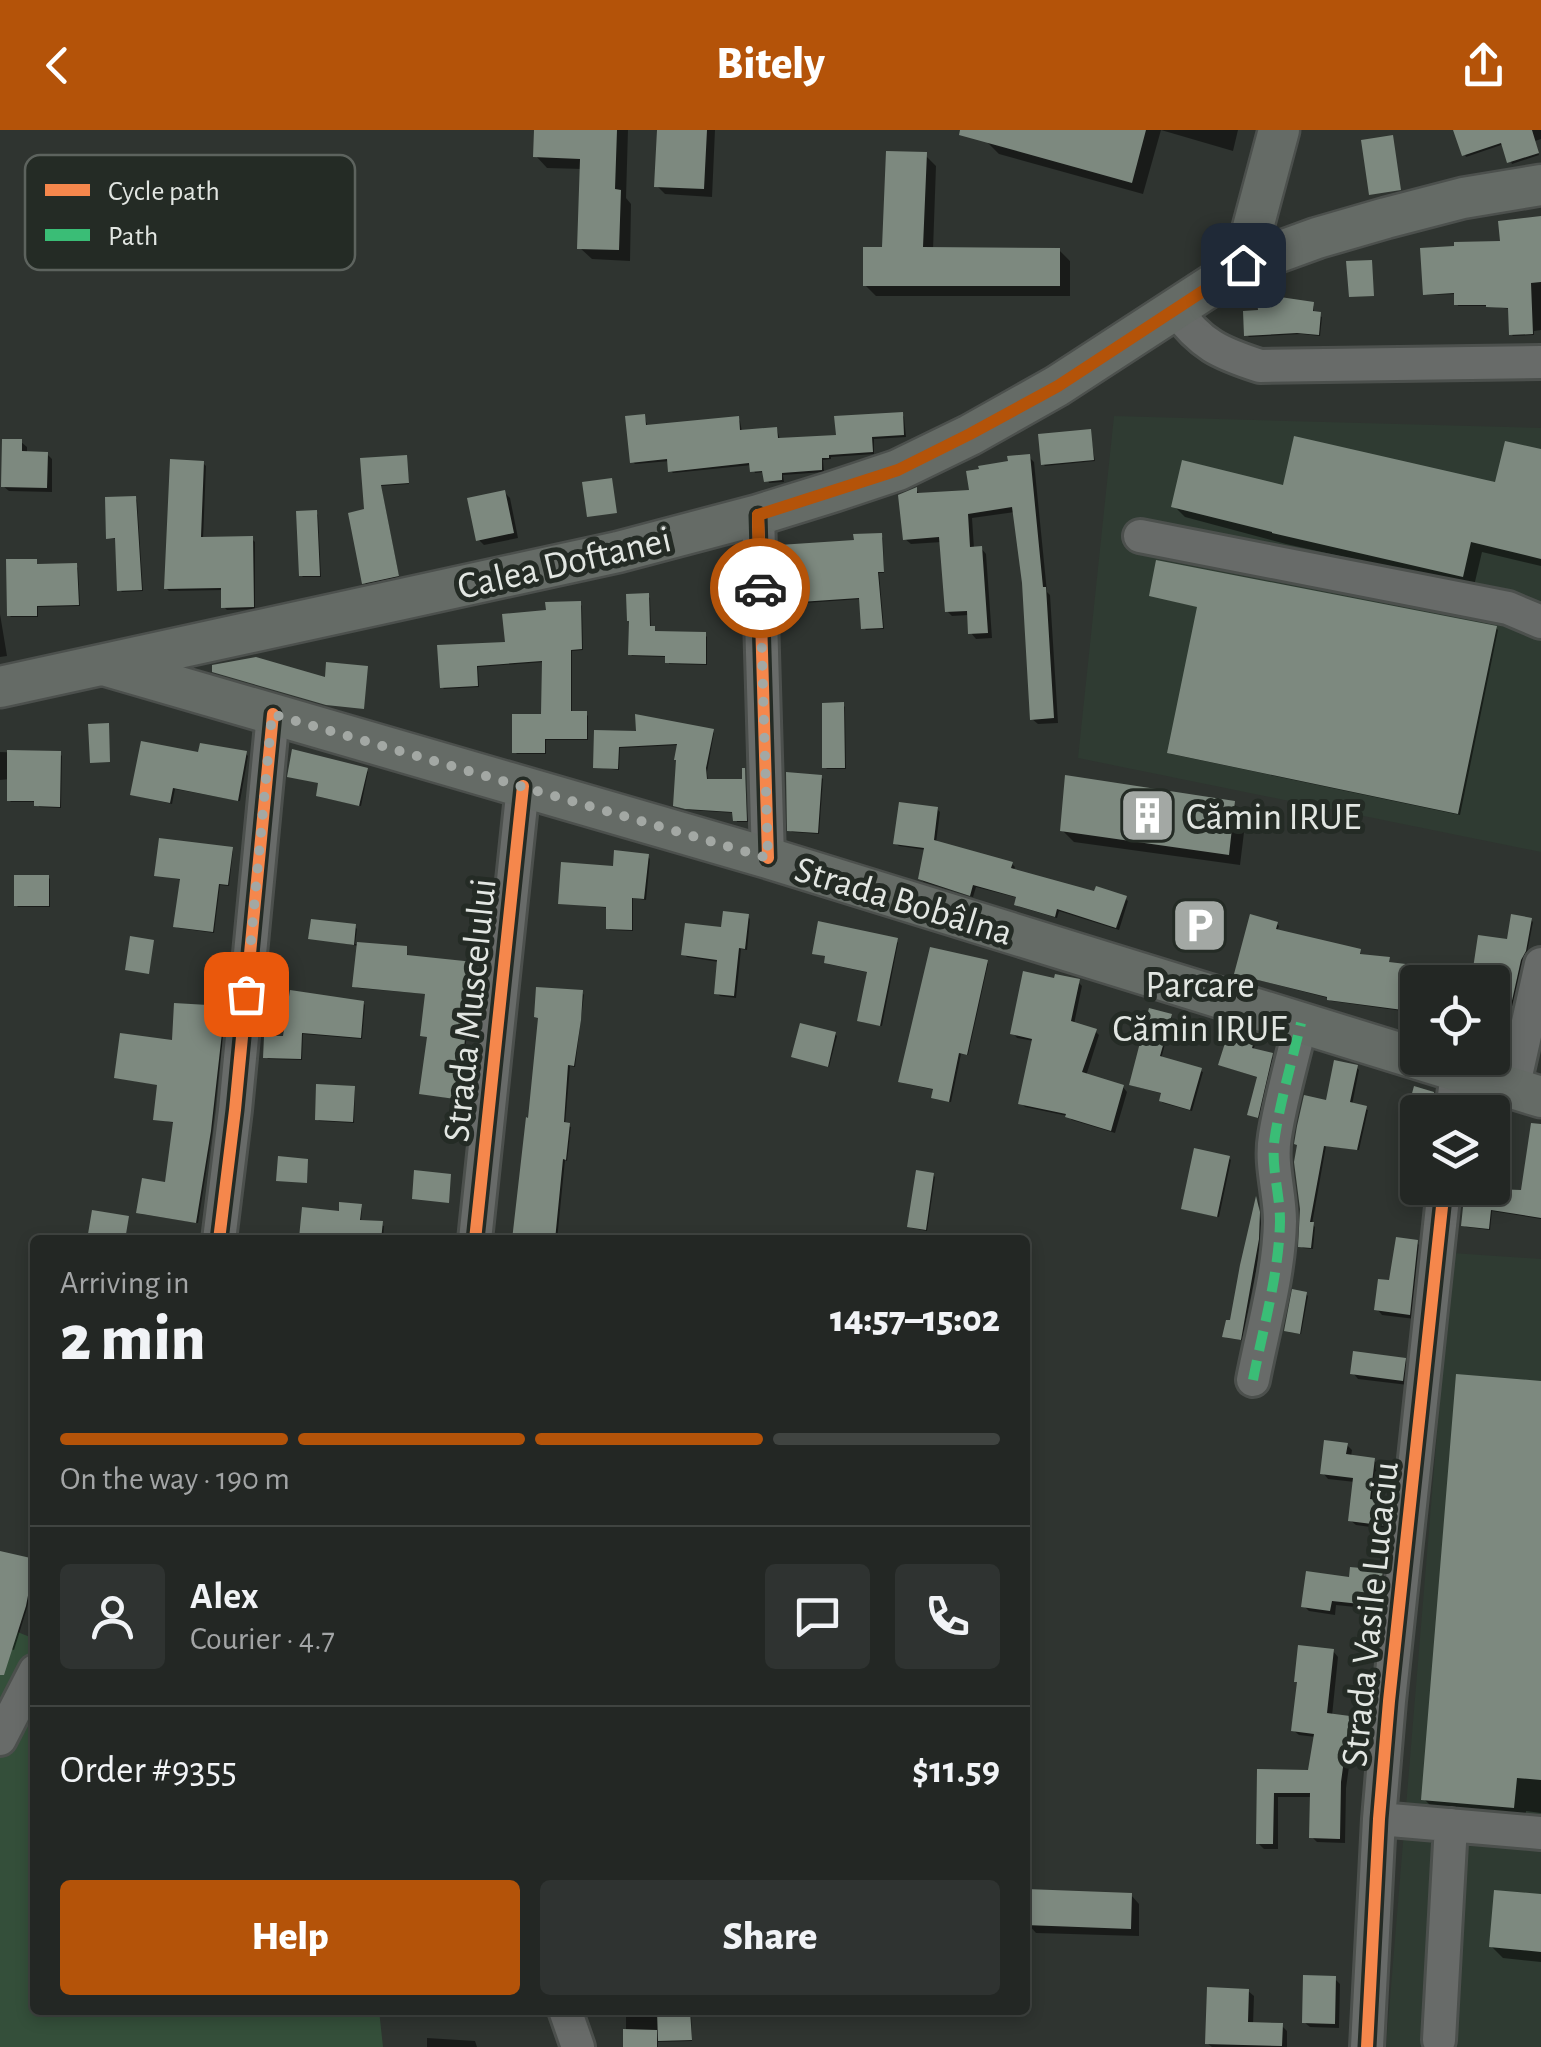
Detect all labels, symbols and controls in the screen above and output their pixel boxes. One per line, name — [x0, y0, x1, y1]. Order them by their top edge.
icon: back — [30, 38, 85, 93]
icon: share — [1456, 38, 1511, 93]
text: Bitely — [716, 42, 825, 87]
legend — [25, 155, 355, 270]
text: Cycle path — [108, 178, 220, 206]
text: Path — [108, 223, 158, 251]
pin — [1201, 223, 1286, 308]
icon: home — [1216, 238, 1271, 293]
street label: Calea Doftanei — [454, 521, 675, 607]
courier — [710, 538, 810, 638]
icon: car — [733, 561, 788, 616]
building icon: Cămin IRUE — [1117, 786, 1177, 846]
place label: Cămin IRUE — [1186, 799, 1361, 837]
street label: Strada Bobâlna — [790, 851, 1017, 953]
street label: Strada Muscelului — [438, 877, 504, 1144]
parking icon: Parcare Cămin IRUE — [1170, 896, 1230, 956]
pin — [204, 952, 289, 1037]
map controls — [1400, 965, 1510, 1205]
button: locate — [1400, 965, 1510, 1075]
icon: bag — [219, 967, 274, 1022]
place label: Parcare Cămin IRUE — [1112, 967, 1288, 1049]
button: layers — [1400, 1095, 1510, 1205]
text: Arriving in — [60, 1267, 189, 1299]
text: 14:57–15:02 — [830, 1301, 1000, 1339]
text: 2 min — [60, 1307, 206, 1372]
street label: Strada Vasile Lucaciu — [1336, 1460, 1406, 1769]
text: On the way · 190 m — [60, 1463, 290, 1495]
button: person — [60, 1564, 165, 1669]
button: chat — [765, 1564, 870, 1669]
button: phone — [895, 1564, 1000, 1669]
text: Alex — [190, 1578, 259, 1616]
text: Courier · 4.7 — [190, 1623, 335, 1655]
text: Order #9355 — [60, 1752, 237, 1790]
text: $11.59 — [912, 1752, 1000, 1790]
button: Help — [60, 1880, 520, 1995]
button: Share — [540, 1880, 1000, 1995]

